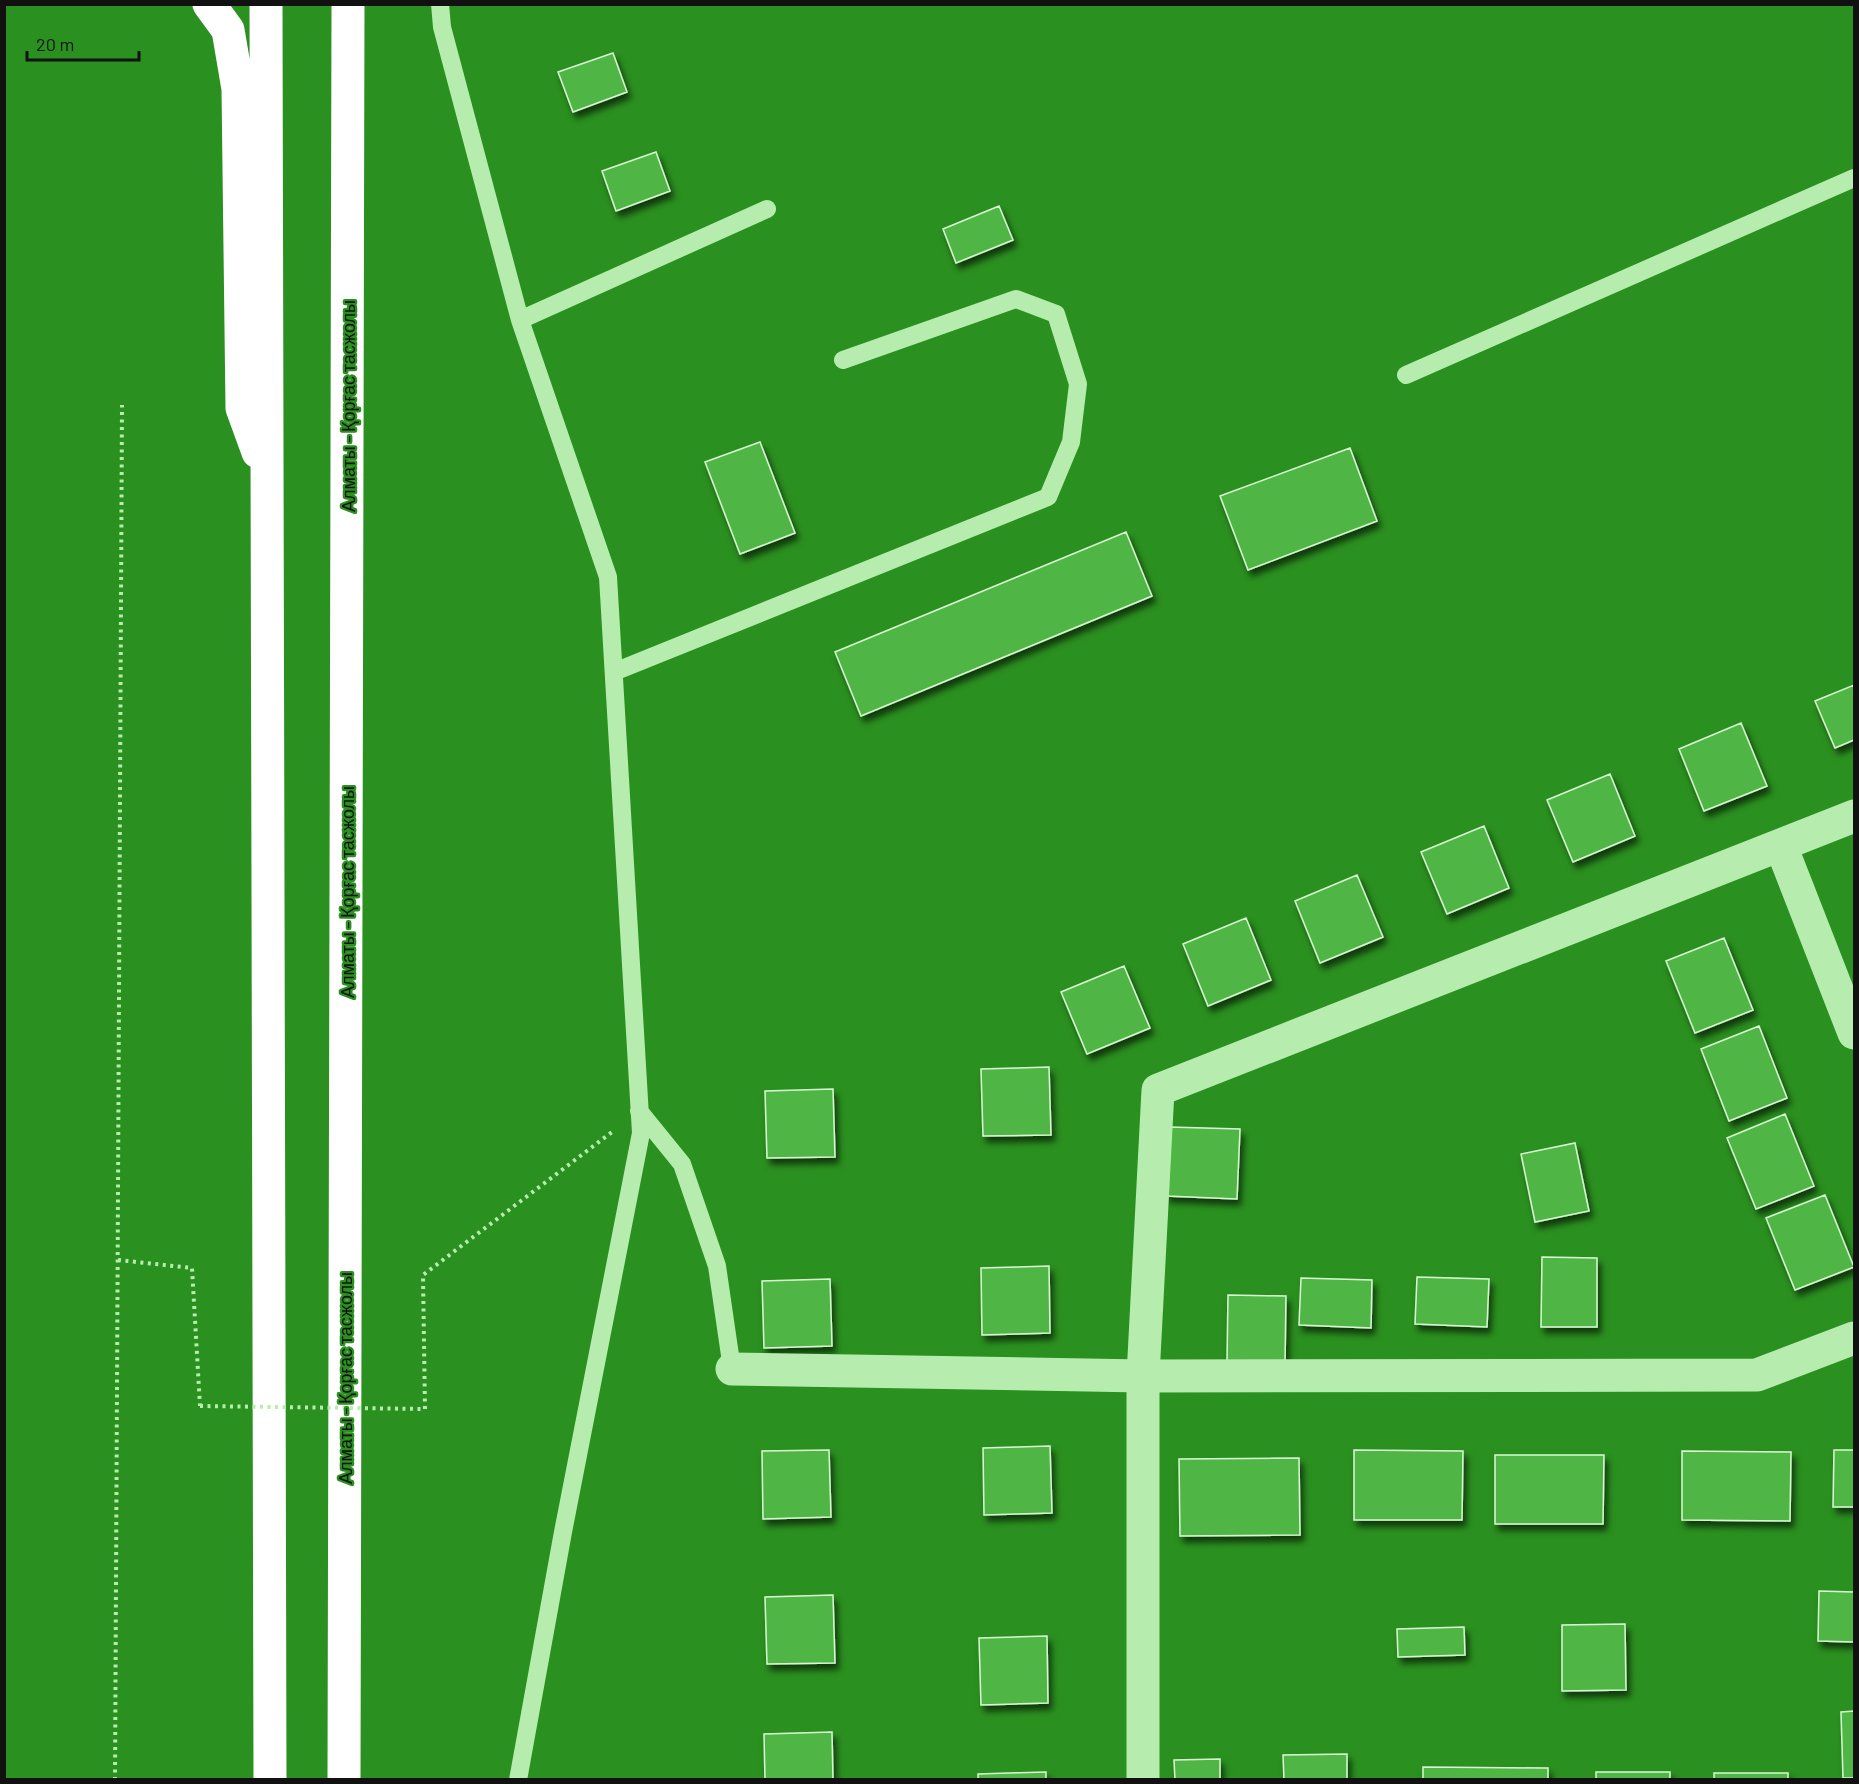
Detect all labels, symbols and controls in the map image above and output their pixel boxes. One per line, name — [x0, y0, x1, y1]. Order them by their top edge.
scale bar — [27, 24, 140, 62]
text: 20 m — [36, 33, 74, 55]
street label: Алматы - Қорғас тасжолы — [337, 300, 359, 512]
street label: Алматы - Қорғас тасжолы — [336, 786, 358, 998]
street label: Алматы - Қорғас тасжолы — [334, 1272, 356, 1484]

